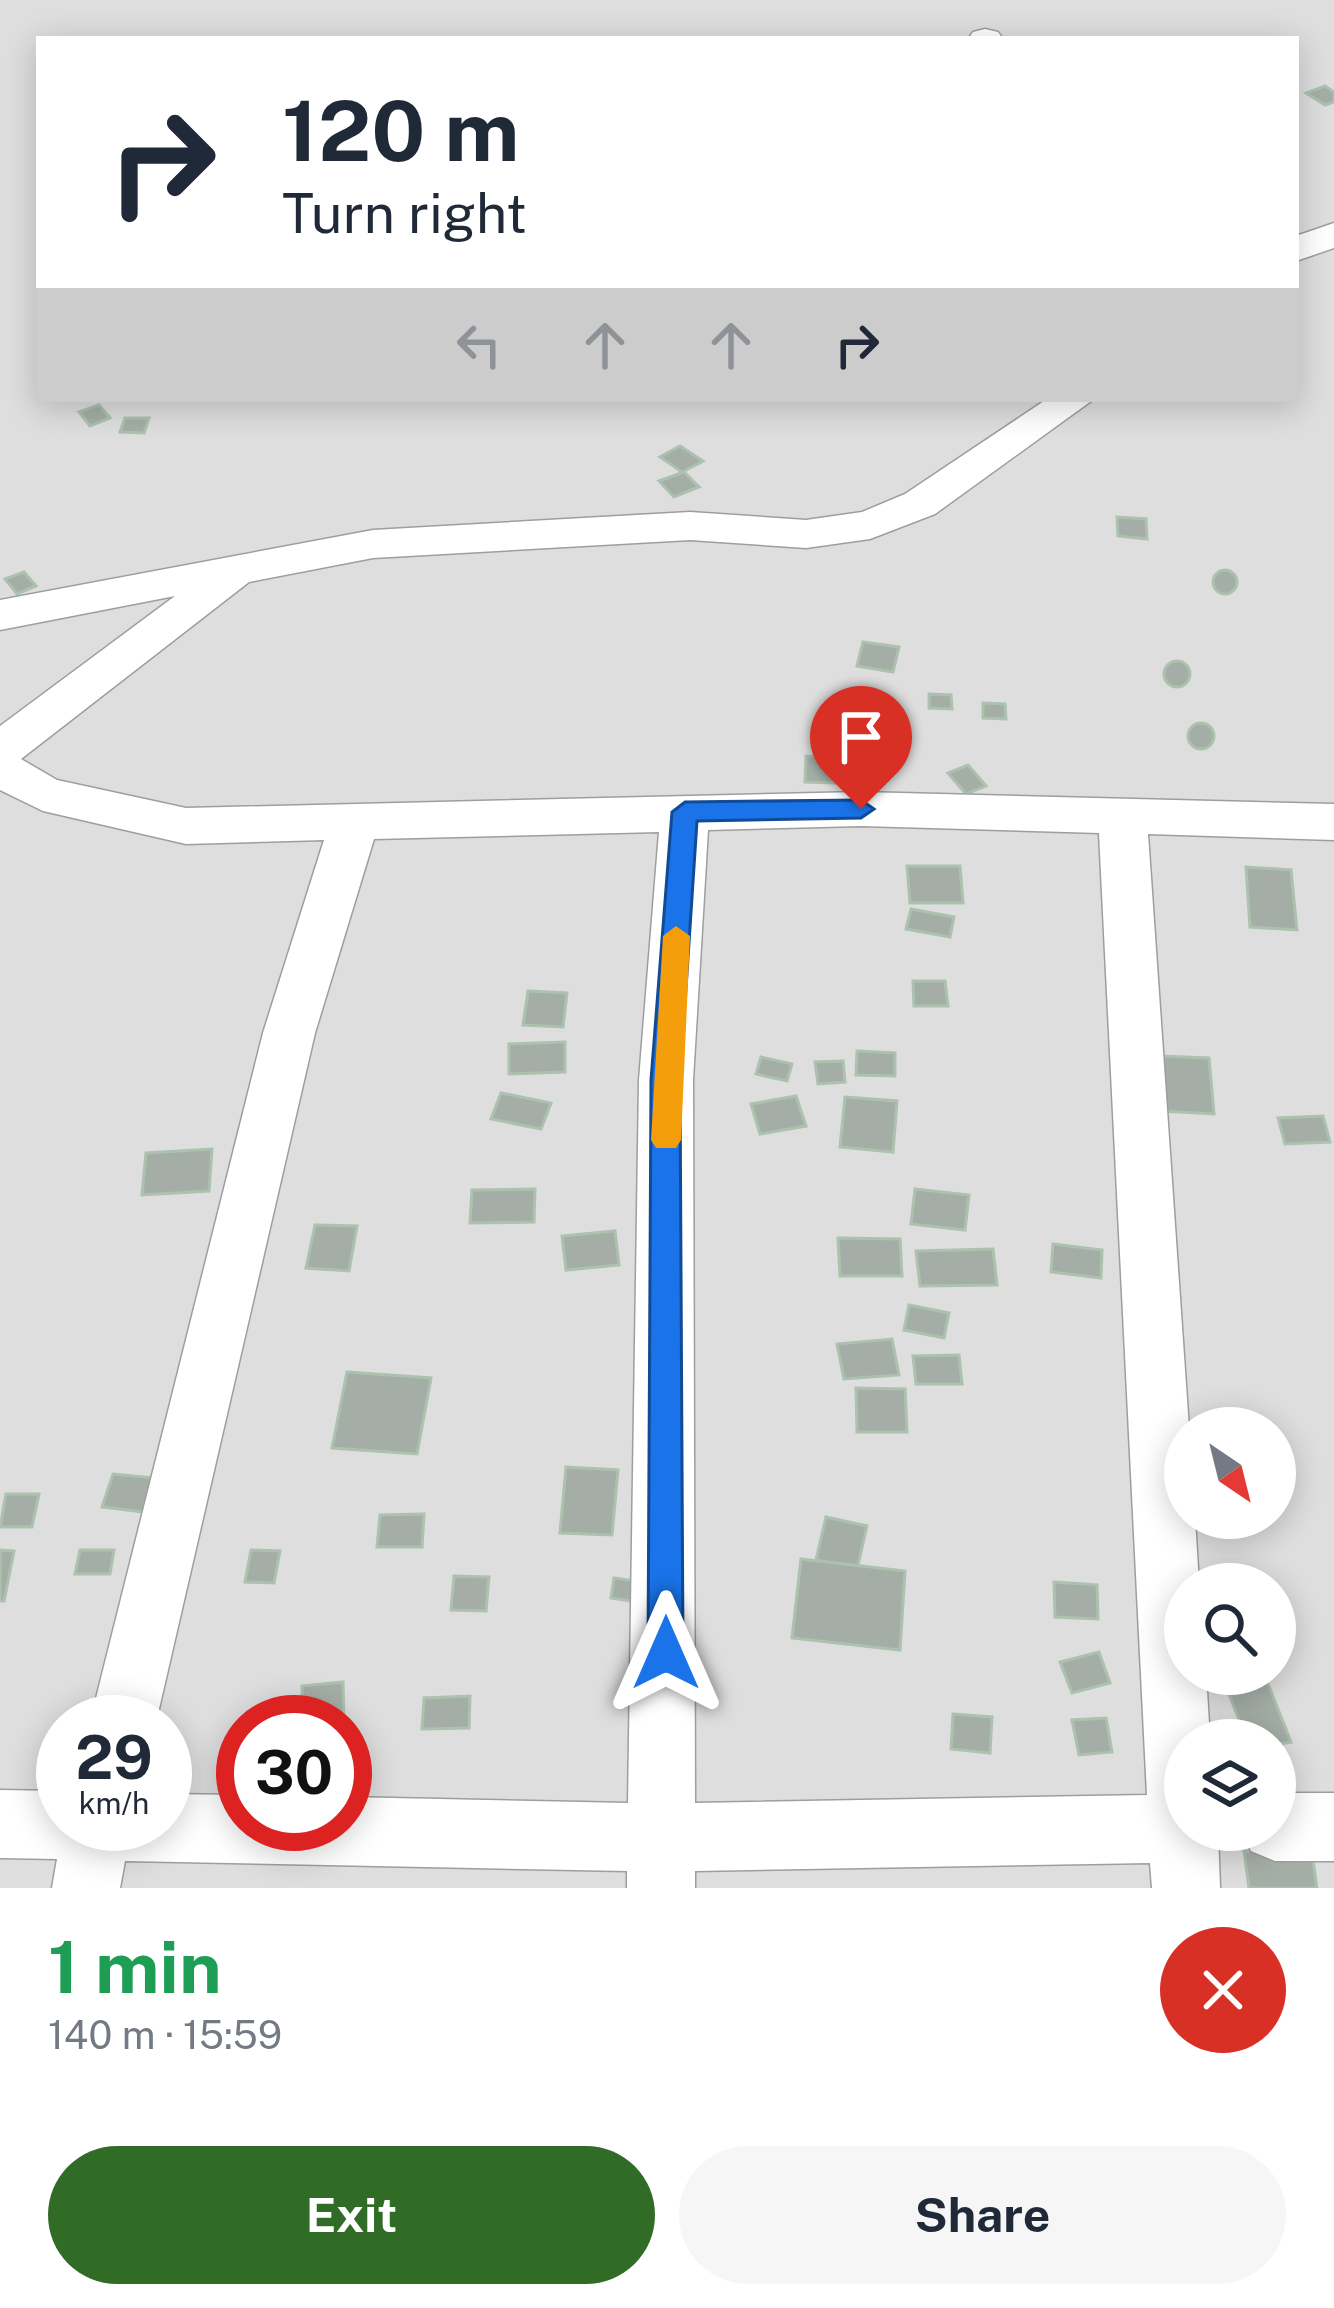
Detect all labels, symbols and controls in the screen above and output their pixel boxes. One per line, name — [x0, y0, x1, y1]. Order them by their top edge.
text: 120 m — [282, 81, 520, 180]
icon: right — [84, 84, 240, 240]
text: Turn right — [282, 182, 527, 245]
icon: left — [446, 312, 512, 378]
icon: ahead — [572, 312, 638, 378]
icon: ahead — [698, 312, 764, 378]
icon: right — [824, 312, 890, 378]
pin — [810, 686, 912, 809]
icon: arrive — [828, 704, 894, 770]
north arrow — [1164, 1407, 1296, 1539]
map controls — [1164, 1407, 1296, 1851]
button: search — [1164, 1563, 1296, 1695]
position arrow — [603, 1590, 729, 1716]
speed limit sign: 30 — [216, 1695, 372, 1851]
button: layers — [1164, 1719, 1296, 1851]
text: 29 — [75, 1722, 153, 1793]
text: km/h — [79, 1785, 149, 1821]
text: 1 min — [48, 1925, 222, 2009]
button: close — [1160, 1927, 1286, 2053]
text: 140 m · 15:59 — [48, 2012, 282, 2058]
button: Exit — [48, 2146, 655, 2284]
button: Share — [679, 2146, 1286, 2284]

